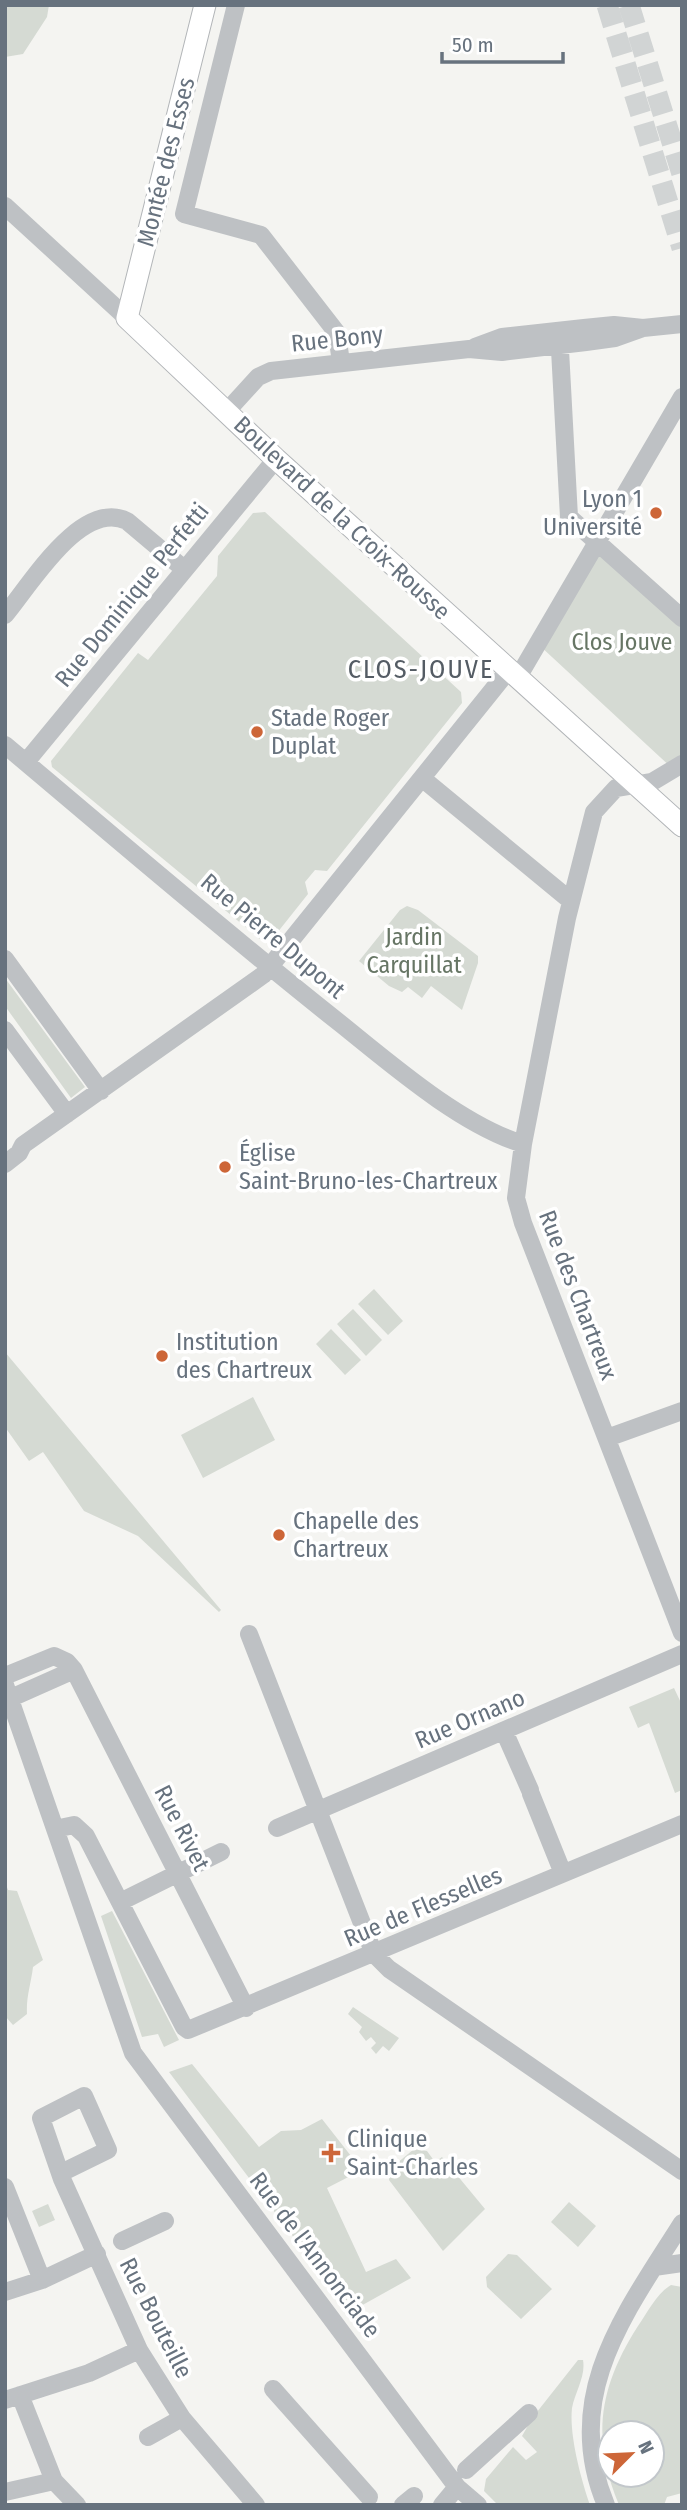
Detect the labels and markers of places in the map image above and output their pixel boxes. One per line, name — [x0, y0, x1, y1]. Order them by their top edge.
place label: Lyon 1 Université — [543, 485, 642, 541]
marker: Lyon 1 Université — [648, 505, 664, 521]
place label: Stade Roger Duplat — [271, 704, 390, 760]
marker: Stade Roger Duplat — [249, 724, 265, 740]
place label: Église Saint-Bruno-les-Chartreux — [239, 1138, 498, 1195]
marker: Église Saint-Bruno-les-Chartreux — [217, 1159, 233, 1175]
place label: Institution des Chartreux — [176, 1328, 312, 1384]
marker: Institution des Chartreux — [154, 1348, 170, 1364]
place label: Chapelle des Chartreux — [293, 1507, 419, 1563]
marker: Chapelle des Chartreux — [271, 1527, 287, 1543]
place label: Clinique Saint-Charles — [347, 2125, 478, 2181]
marker: Clinique Saint-Charles — [321, 2143, 341, 2163]

